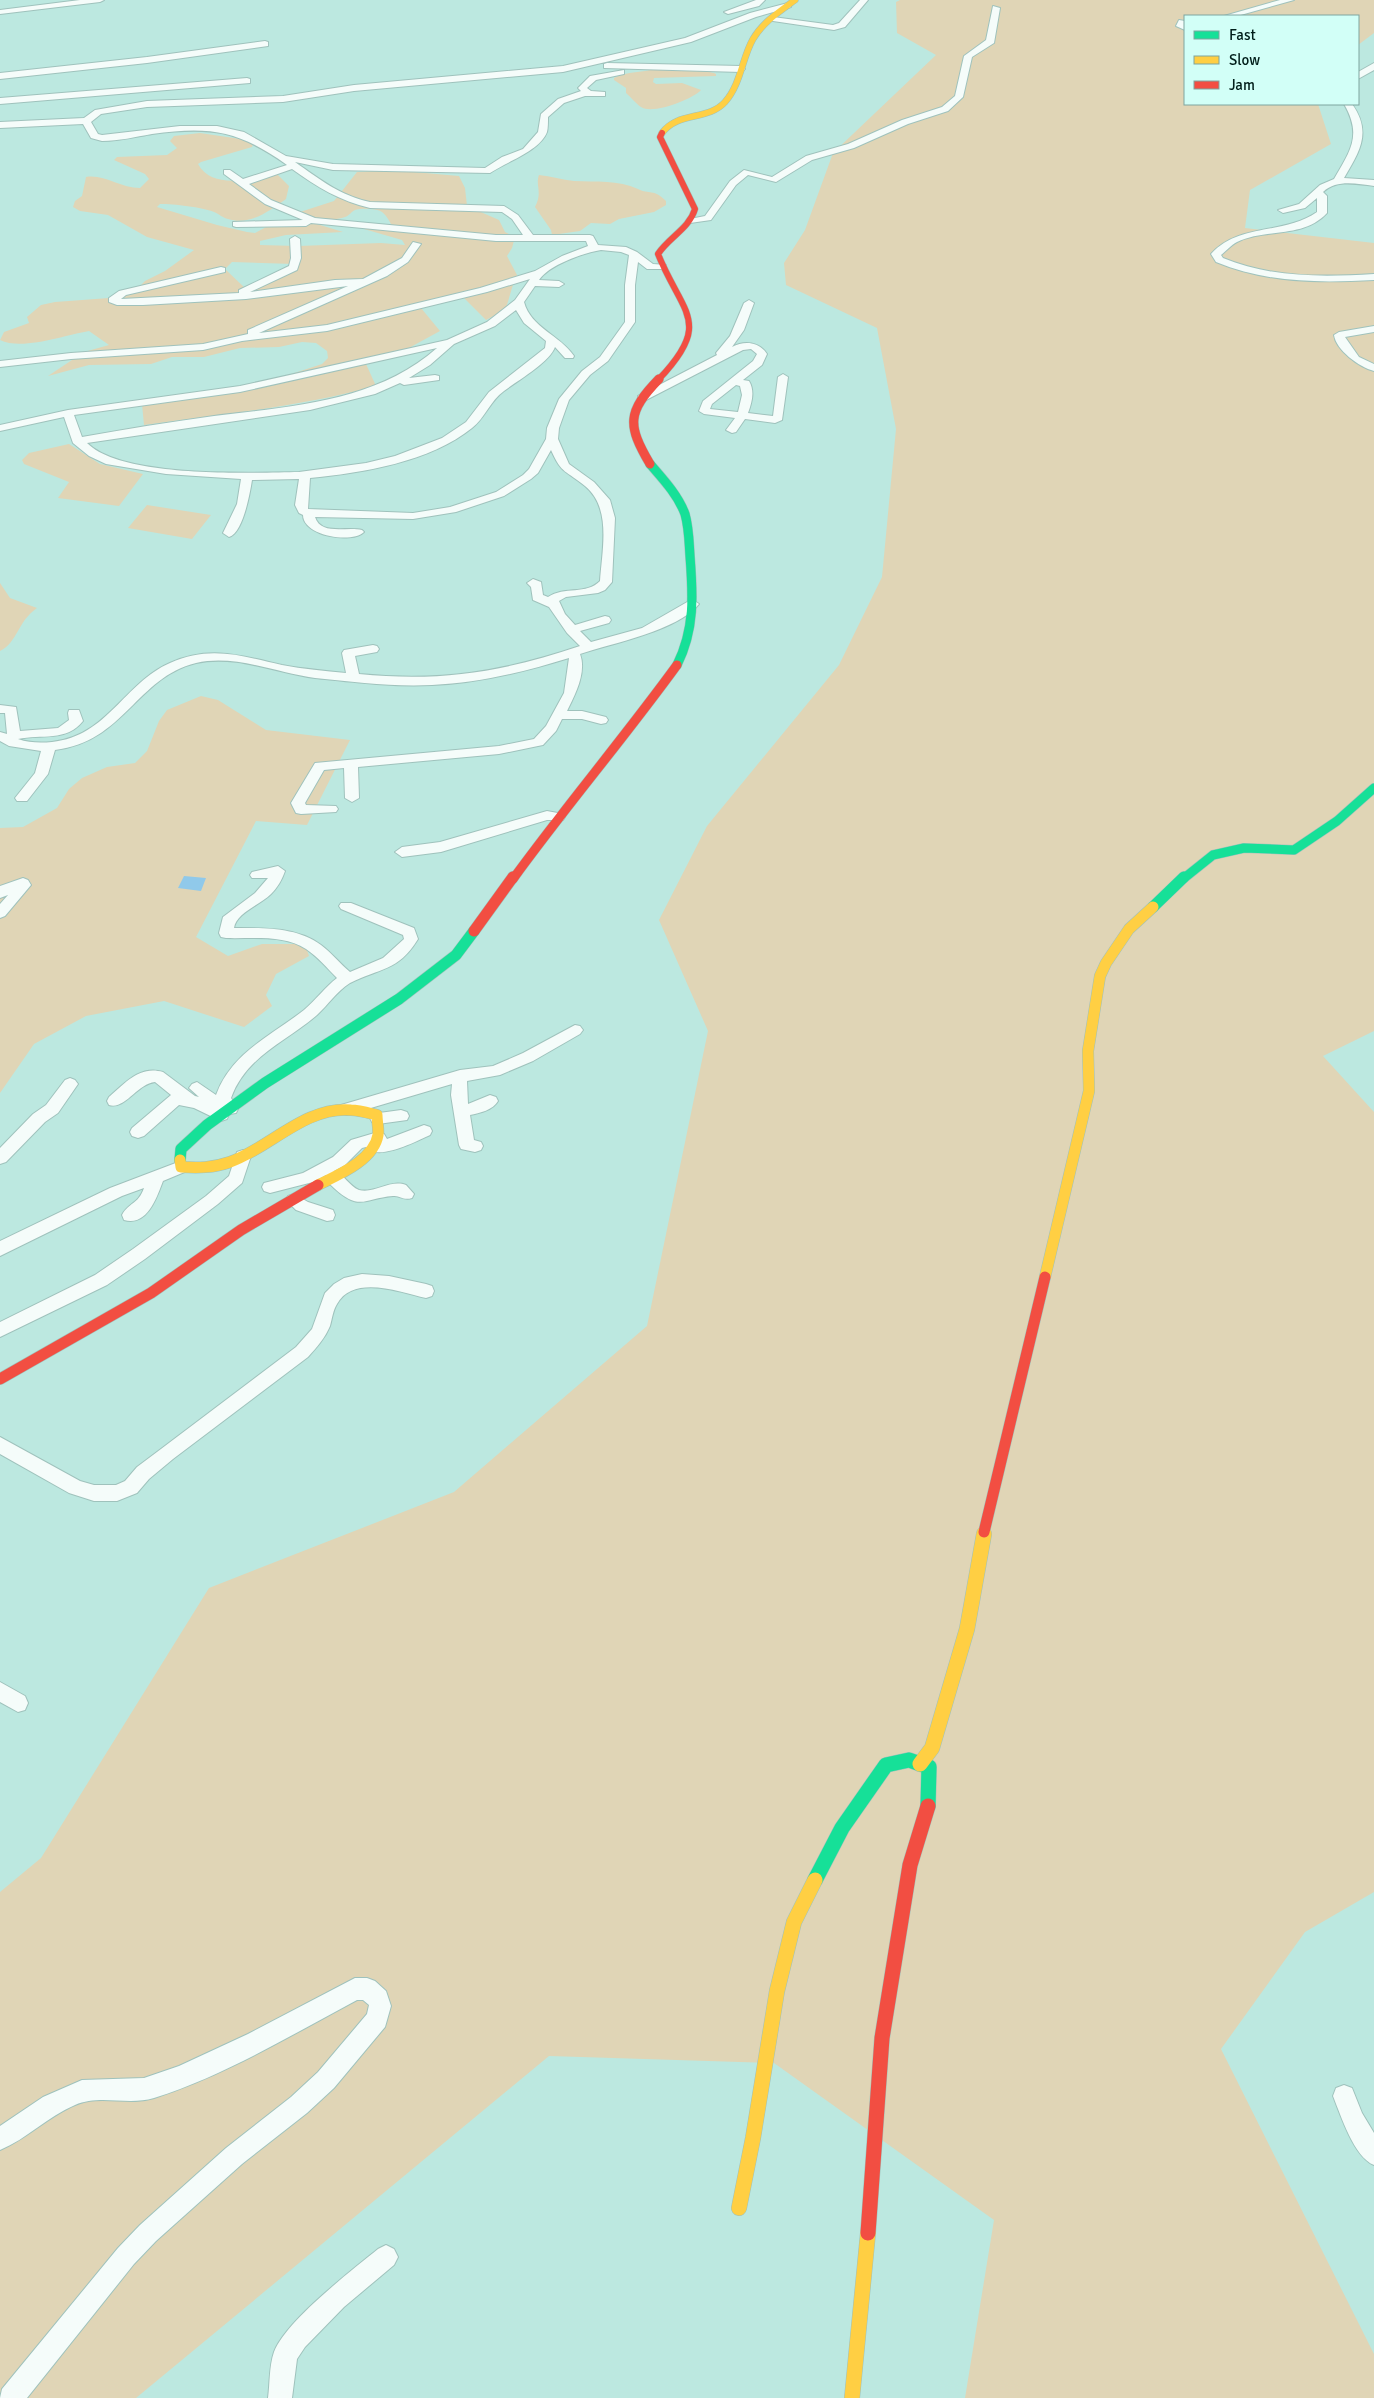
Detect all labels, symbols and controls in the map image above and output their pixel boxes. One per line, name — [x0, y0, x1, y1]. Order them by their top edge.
legend — [1184, 15, 1359, 105]
text: Fast — [1229, 26, 1256, 44]
text: Slow — [1229, 51, 1260, 69]
text: Jam — [1229, 76, 1255, 94]

